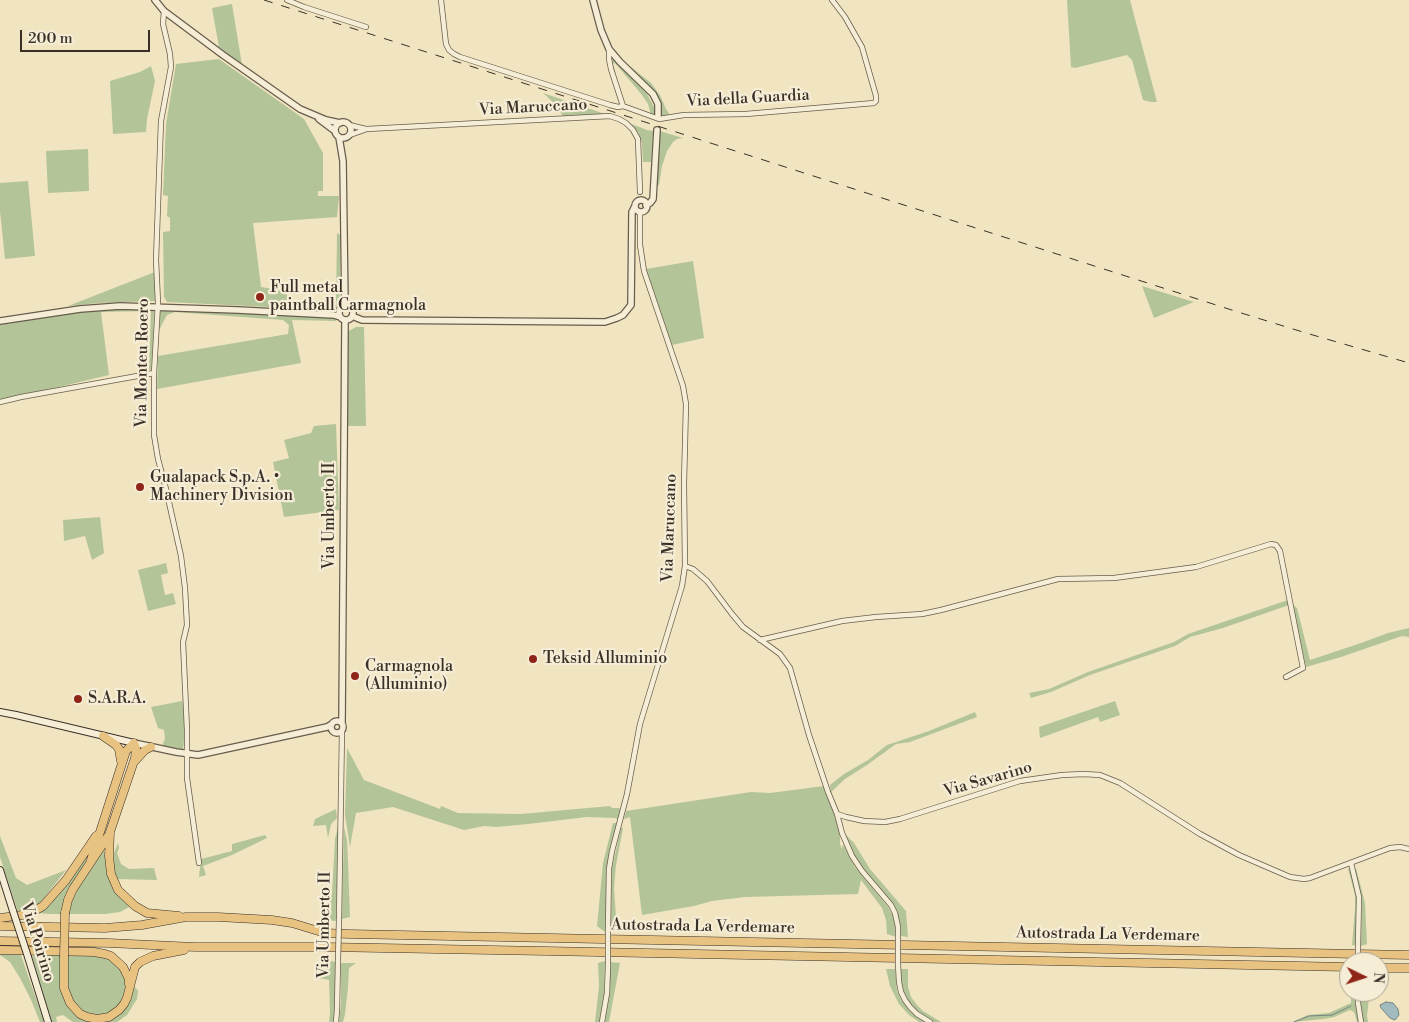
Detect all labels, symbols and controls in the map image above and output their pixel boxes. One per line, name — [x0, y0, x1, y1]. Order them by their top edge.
scale bar — [22, 20, 152, 52]
text: 200 m — [28, 29, 73, 48]
street label: Via della Guardia — [686, 86, 810, 112]
street label: Via Maruccano — [478, 96, 588, 120]
place label: Full metal paintball Carmagnola — [270, 278, 426, 316]
marker: Full metal paintball Carmagnola — [254, 291, 266, 303]
street label: Via Monteu Roero — [132, 298, 154, 428]
street label: Via Umberto II — [320, 462, 340, 570]
place label: Gualapack S.p.A. • Machinery Division — [150, 468, 293, 506]
street label: Via Maruccano — [659, 473, 681, 583]
marker: Gualapack S.p.A. • Machinery Division — [134, 481, 146, 493]
place label: Teksid Alluminio — [543, 649, 667, 669]
marker: Teksid Alluminio — [527, 653, 539, 665]
place label: Carmagnola (Alluminio) — [365, 657, 453, 695]
marker: Carmagnola (Alluminio) — [349, 670, 361, 682]
place label: S.A.R.A. — [88, 689, 146, 709]
marker: S.A.R.A. — [72, 693, 84, 705]
street label: Via Savarino — [941, 758, 1035, 802]
street label: Via Umberto II — [314, 871, 336, 979]
street label: Via Poirino — [16, 900, 58, 984]
street label: Autostrada La Verdemare — [611, 916, 795, 938]
street label: Autostrada La Verdemare — [1016, 924, 1200, 946]
north arrow — [1339, 952, 1389, 1002]
text: N — [1369, 972, 1387, 984]

